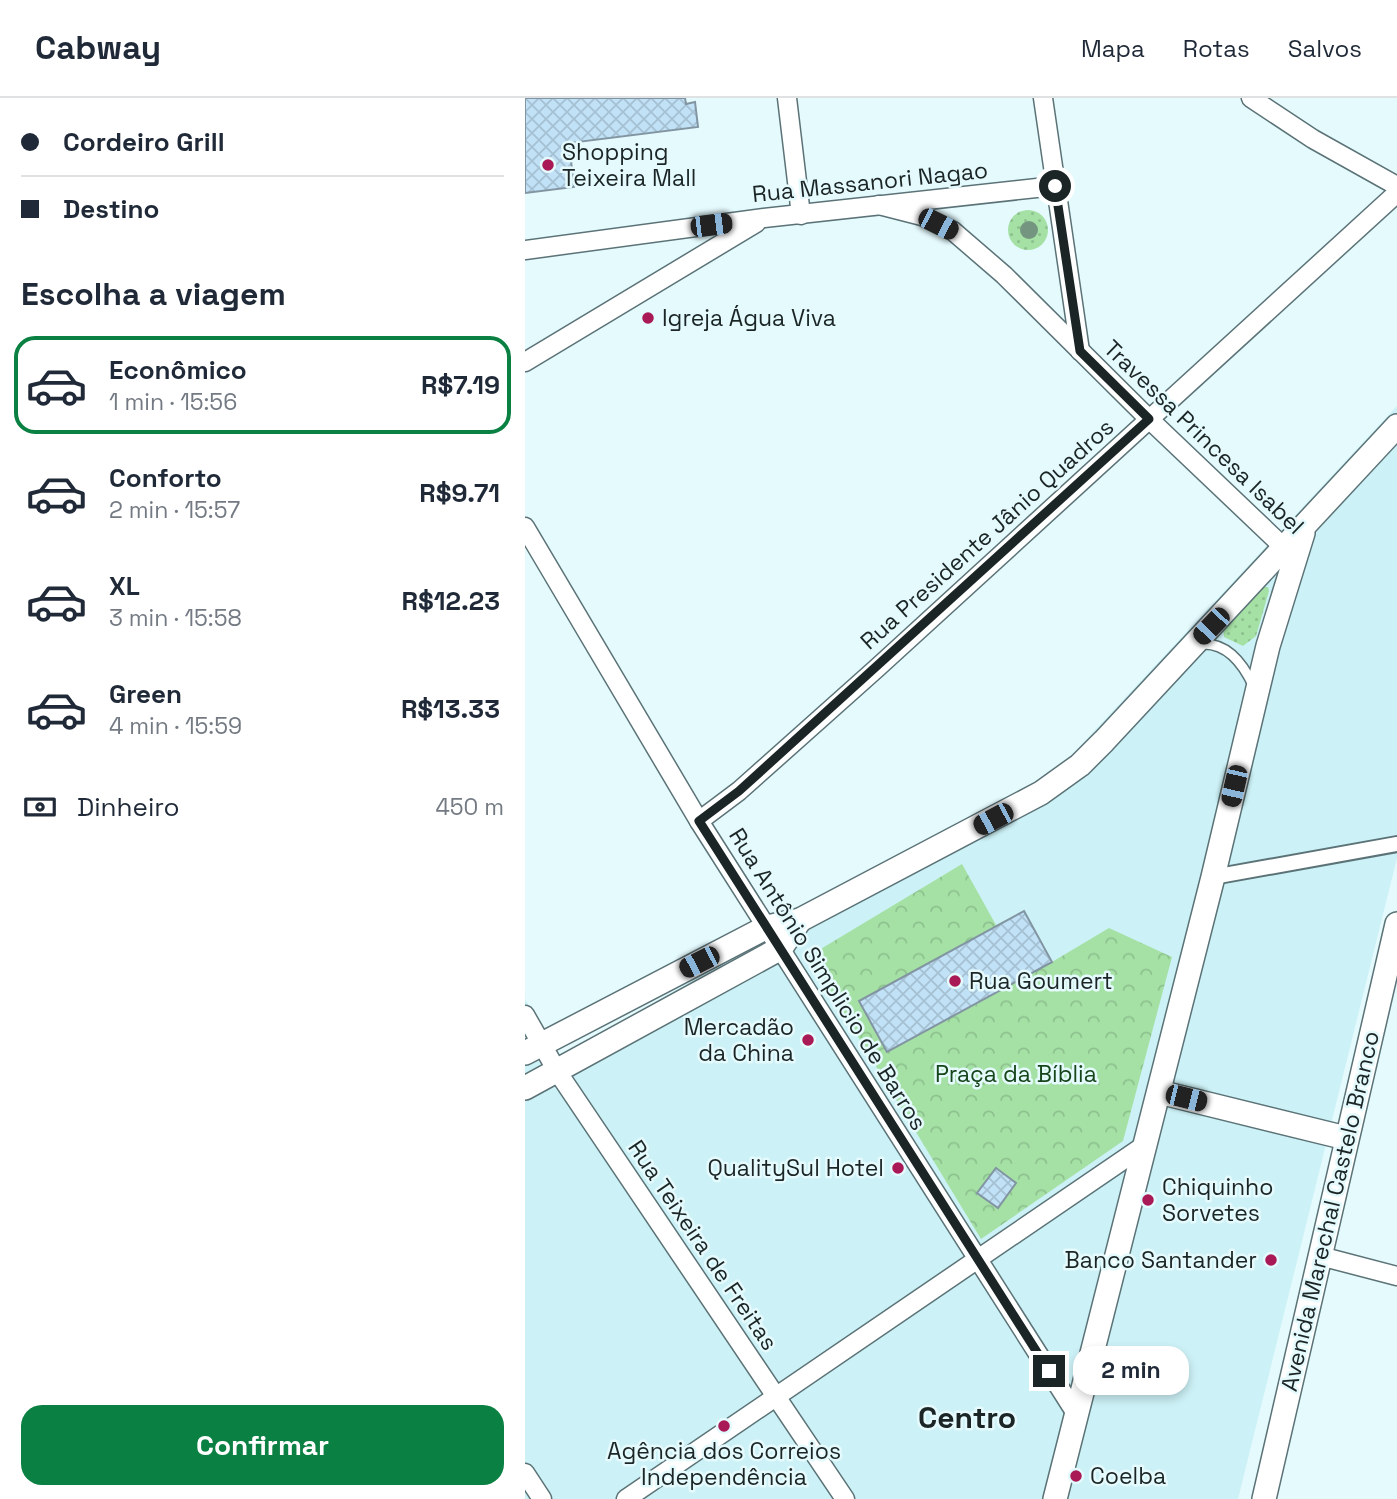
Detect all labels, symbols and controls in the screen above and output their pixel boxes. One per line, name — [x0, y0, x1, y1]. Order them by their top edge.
text: Cabway — [35, 27, 161, 69]
text: Mapa — [1081, 33, 1145, 64]
text: Rotas — [1183, 33, 1250, 64]
text: Salvos — [1288, 33, 1362, 64]
text: Cordeiro Grill — [63, 125, 225, 159]
place label: Shopping Teixeira Mall — [562, 137, 696, 193]
street label: Rua Massanori Nagao — [751, 155, 989, 209]
marker: Shopping Teixeira Mall — [540, 157, 556, 173]
route start — [1039, 170, 1071, 202]
text: Destino — [63, 192, 159, 226]
car — [915, 205, 962, 243]
car — [689, 212, 734, 238]
text: Escolha a viagem — [21, 274, 286, 314]
place label: Igreja Água Viva — [662, 303, 836, 333]
marker: Igreja Água Viva — [640, 310, 656, 326]
street label: Travessa Princesa Isabel — [1097, 333, 1311, 541]
text: Econômico — [109, 353, 247, 387]
icon: car — [25, 354, 88, 417]
text: R$7.19 — [421, 368, 500, 402]
text: 1 min · 15:56 — [109, 387, 237, 417]
street label: Rua Presidente Jânio Quadros — [854, 412, 1120, 656]
text: Conforto — [109, 461, 222, 495]
icon: car — [25, 462, 88, 525]
text: R$9.71 — [419, 476, 500, 510]
text: 2 min · 15:57 — [109, 495, 240, 525]
text: XL — [109, 569, 140, 603]
icon: car — [25, 570, 88, 633]
text: R$12.23 — [402, 584, 500, 618]
text: 3 min · 15:58 — [109, 603, 242, 633]
car — [1189, 604, 1234, 648]
text: Green — [109, 677, 182, 711]
icon: car — [25, 678, 88, 741]
text: R$13.33 — [401, 692, 500, 726]
text: 4 min · 15:59 — [109, 711, 242, 741]
car — [1220, 763, 1249, 809]
icon: cash — [21, 788, 59, 826]
text: Dinheiro — [77, 790, 180, 824]
text: 450 m — [435, 792, 504, 822]
car — [970, 800, 1017, 838]
street label: Rua Antônio Simplicio de Barros — [722, 822, 934, 1136]
car — [676, 943, 723, 981]
place label: Rua Goumert — [969, 966, 1113, 996]
marker: Rua Goumert — [947, 973, 963, 989]
place label: Mercadão da China — [684, 1012, 794, 1068]
street label: Avenida Marechal Castelo Branco — [1274, 1028, 1386, 1394]
marker: Mercadão da China — [800, 1032, 816, 1048]
park label: Praça da Bíblia — [935, 1059, 1097, 1089]
car — [1164, 1083, 1209, 1113]
street label: Rua Teixeira de Freitas — [621, 1134, 785, 1356]
place label: QualitySul Hotel — [707, 1153, 884, 1183]
marker: QualitySul Hotel — [890, 1160, 906, 1176]
place label: Chiquinho Sorvetes — [1162, 1172, 1273, 1228]
marker: Chiquinho Sorvetes — [1140, 1192, 1156, 1208]
place label: Banco Santander — [1065, 1245, 1257, 1275]
marker: Banco Santander — [1263, 1252, 1279, 1268]
callout: 2 min — [1073, 1346, 1189, 1396]
route end — [1033, 1355, 1065, 1387]
text: 2 min — [1101, 1355, 1161, 1385]
district label: Centro — [918, 1398, 1016, 1437]
button: Confirmar — [21, 1405, 504, 1485]
marker: Agência dos Correios Independência — [716, 1418, 732, 1434]
place label: Agência dos Correios Independência — [607, 1436, 841, 1492]
place label: Coelba — [1090, 1461, 1166, 1491]
marker: Coelba — [1068, 1468, 1084, 1484]

